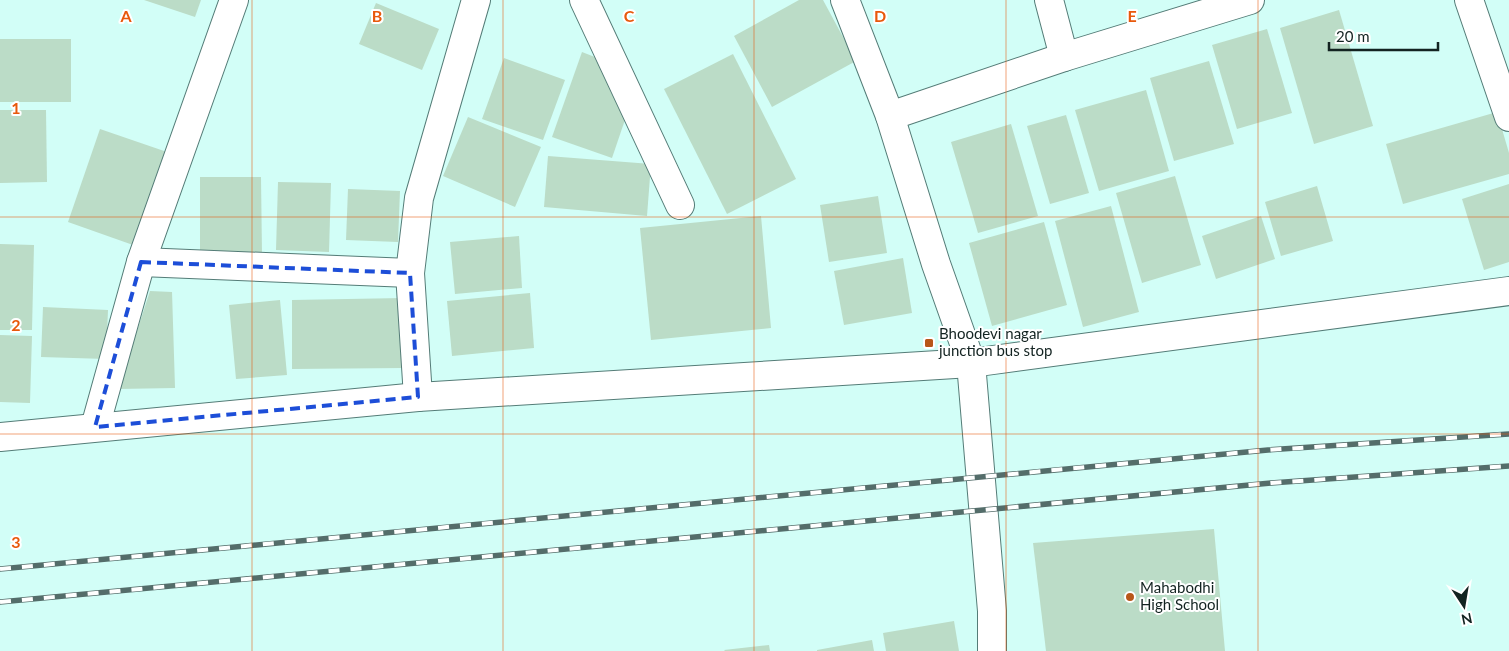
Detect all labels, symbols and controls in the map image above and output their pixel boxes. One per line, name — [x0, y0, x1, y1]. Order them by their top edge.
text: A — [119, 6, 132, 25]
text: B — [372, 6, 382, 25]
text: C — [624, 6, 635, 25]
text: D — [874, 6, 886, 25]
text: E — [1127, 6, 1137, 25]
scale bar — [1329, 20, 1438, 52]
text: 20 m — [1336, 27, 1370, 45]
text: 1 — [11, 98, 21, 117]
text: 2 — [11, 315, 21, 334]
place label: Bhoodevi nagar junction bus stop — [938, 324, 1052, 359]
marker: Bhoodevi nagar junction bus stop — [923, 337, 935, 349]
text: 3 — [11, 532, 21, 551]
place label: Mahabodhi High School — [1140, 578, 1219, 613]
north arrow — [1439, 581, 1489, 631]
marker: Mahabodhi High School — [1124, 591, 1136, 603]
text: N — [1460, 610, 1474, 629]

